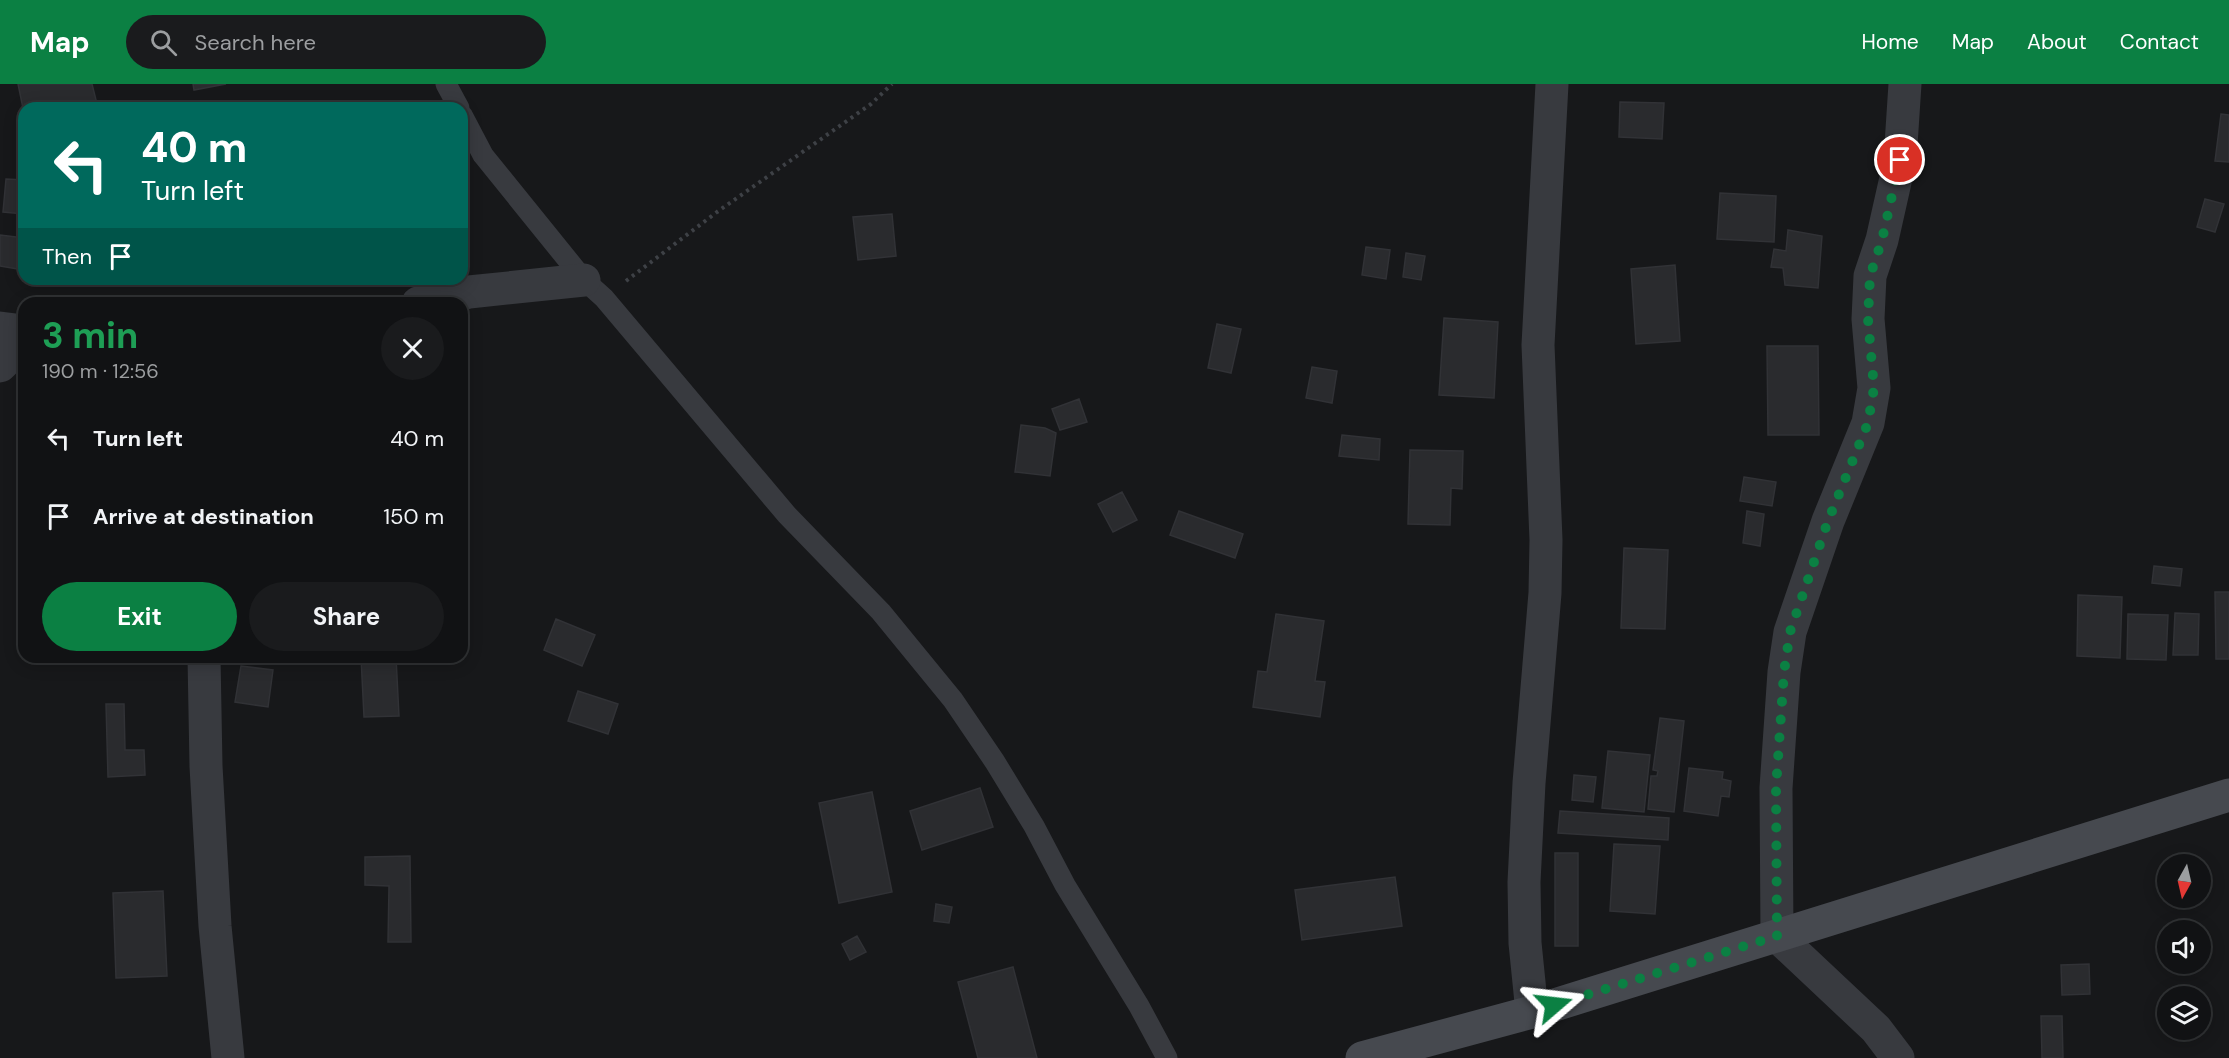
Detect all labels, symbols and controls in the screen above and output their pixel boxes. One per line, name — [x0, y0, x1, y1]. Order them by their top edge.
search box — [126, 15, 546, 69]
text: Map — [30, 24, 90, 61]
icon: search — [147, 26, 180, 59]
text: Search here — [195, 28, 316, 57]
text: Home — [1861, 28, 1919, 56]
text: Map — [1952, 28, 1994, 56]
text: About — [2027, 28, 2087, 56]
text: Contact — [2120, 28, 2199, 56]
text: 40 m — [141, 120, 247, 175]
icon: left — [42, 126, 120, 204]
pin — [1874, 134, 1925, 185]
icon: arrive — [1883, 143, 1916, 176]
text: Turn left — [141, 173, 244, 208]
icon: arrive — [104, 240, 137, 273]
text: Then — [42, 242, 92, 271]
text: 3 min — [42, 312, 138, 359]
button: close — [381, 317, 444, 380]
text: 190 m · 12:56 — [42, 358, 159, 384]
icon: left — [42, 422, 75, 455]
text: Turn left — [93, 424, 183, 453]
text: 40 m — [390, 424, 444, 453]
icon: arrive — [42, 500, 75, 533]
text: Arrive at destination — [93, 502, 314, 531]
text: 150 m — [383, 502, 444, 531]
button: Exit — [42, 582, 237, 651]
button: Share — [249, 582, 444, 651]
north arrow — [2157, 854, 2211, 908]
map controls — [2157, 854, 2211, 1040]
button: sound — [2157, 920, 2211, 974]
position arrow — [1522, 973, 1586, 1037]
button: layers — [2157, 986, 2211, 1040]

